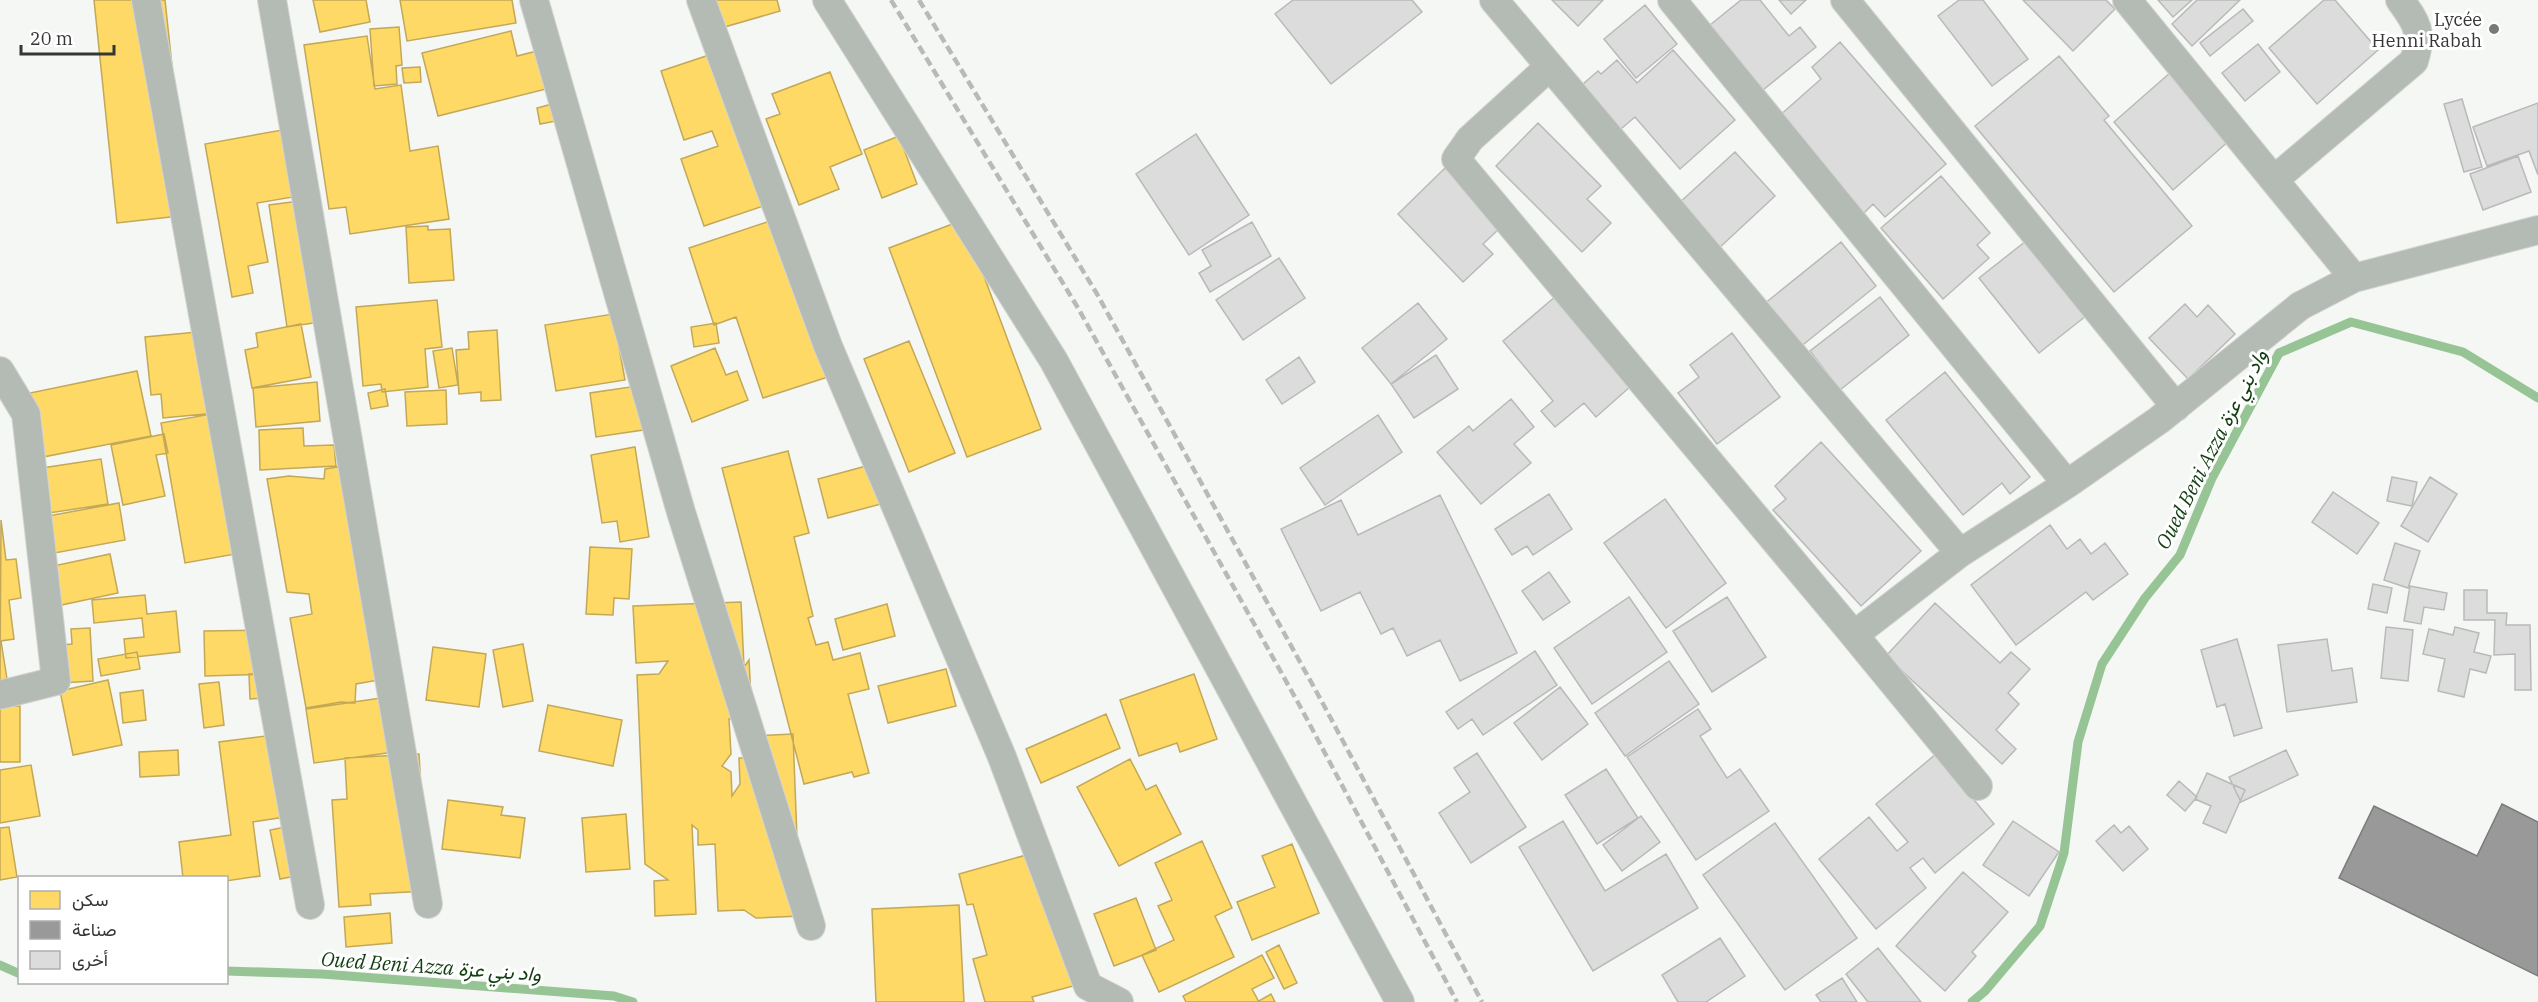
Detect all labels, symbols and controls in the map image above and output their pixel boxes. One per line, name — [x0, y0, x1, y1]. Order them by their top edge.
place label: Lycée Henni Rabah — [2372, 8, 2482, 52]
scale bar — [21, 18, 114, 56]
marker: Lycée Henni Rabah — [2487, 22, 2501, 36]
text: 20 m — [30, 27, 73, 50]
water label: Oued Beni Azza واد بني عزة — [2149, 344, 2277, 555]
legend — [18, 876, 228, 984]
text: سكن — [72, 888, 108, 911]
text: صناعة — [72, 918, 117, 941]
water label: Oued Beni Azza واد بني عزة — [320, 945, 542, 991]
text: أخرى — [72, 948, 108, 971]

